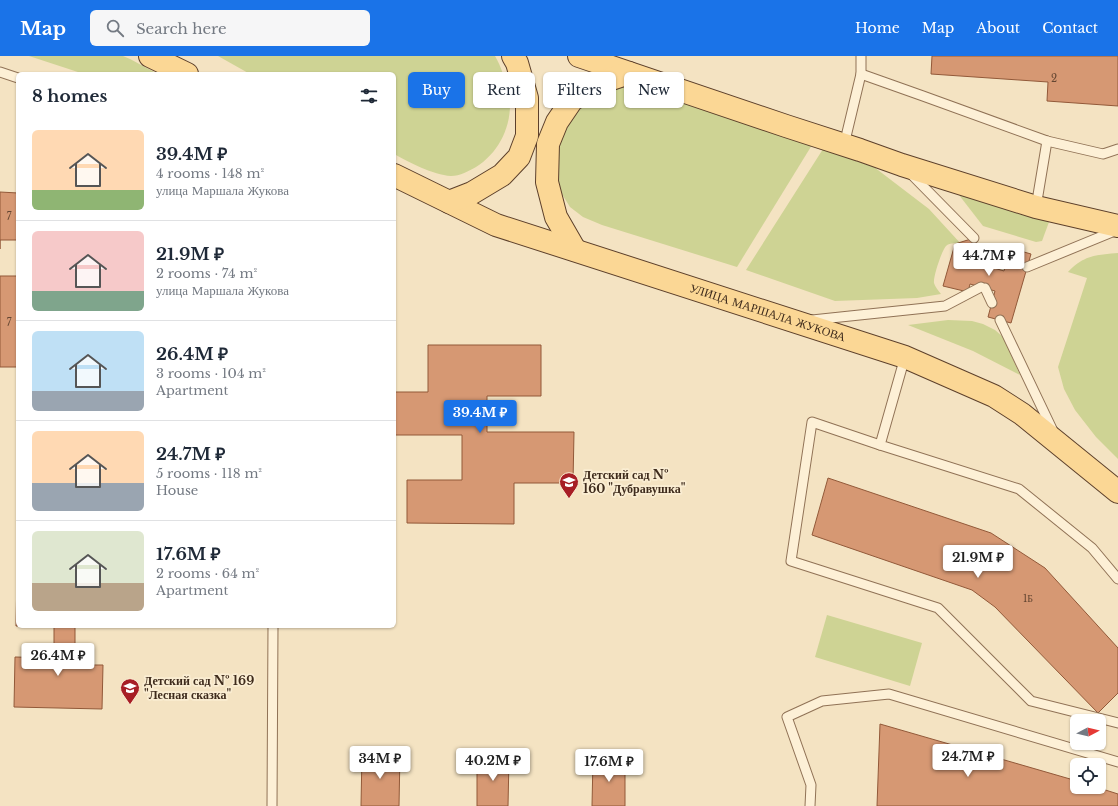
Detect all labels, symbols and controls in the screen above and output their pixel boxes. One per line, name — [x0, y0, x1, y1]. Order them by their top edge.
search box — [90, 10, 370, 46]
text: Map — [20, 17, 66, 40]
icon: search — [104, 17, 126, 39]
text: Search here — [136, 19, 227, 38]
text: Home — [855, 19, 900, 37]
text: Map — [922, 19, 954, 37]
text: About — [976, 19, 1020, 37]
text: Contact — [1042, 19, 1098, 37]
chip: Buy — [408, 72, 465, 108]
chip: Rent — [473, 72, 535, 108]
chip: Filters — [543, 72, 616, 108]
chip: New — [624, 72, 684, 108]
house number: 2 — [1051, 72, 1057, 85]
icon: filters — [358, 85, 380, 107]
text: 8 homes — [32, 86, 107, 107]
text: 39.4M ₽ — [156, 144, 227, 165]
icon: home — [64, 146, 112, 194]
text: 4 rooms · 148 m² — [156, 165, 264, 182]
text: улица Маршала Жукова — [156, 182, 289, 199]
house number: 7 — [6, 210, 12, 223]
pin: 44.7M ₽ — [952, 243, 1026, 277]
text: 21.9M ₽ — [156, 244, 224, 265]
icon: home — [64, 247, 112, 295]
text: 44.7M ₽ — [962, 247, 1016, 264]
text: 2 rooms · 74 m² — [156, 265, 257, 282]
street label: УЛИЦА МАРШАЛА ЖУКОВА — [688, 280, 848, 344]
text: улица Маршала Жукова — [156, 282, 289, 299]
house number: 7 — [6, 316, 12, 329]
text: 26.4M ₽ — [156, 344, 228, 365]
icon: home — [64, 347, 112, 395]
text: 3 rooms · 104 m² — [156, 365, 266, 382]
text: Apartment — [156, 382, 228, 399]
pin: 39.4M ₽ — [443, 400, 517, 434]
text: 39.4M ₽ — [453, 404, 507, 421]
text: 24.7M ₽ — [156, 444, 225, 465]
icon: home — [64, 447, 112, 495]
text: 5 rooms · 118 m² — [156, 465, 262, 482]
place label: Детский сад № 160 "Дубравушка" — [583, 467, 686, 496]
school or university icon: Детский сад № 160 "Дубравушка" — [558, 471, 580, 499]
text: House — [156, 482, 198, 499]
text: 17.6M ₽ — [156, 544, 221, 565]
pin: 21.9M ₽ — [941, 545, 1015, 579]
icon: home — [64, 547, 112, 595]
text: 21.9M ₽ — [952, 549, 1004, 566]
text: 2 rooms · 64 m² — [156, 565, 259, 582]
text: Apartment — [156, 582, 228, 599]
house number: 1Б — [1023, 592, 1033, 605]
pin: 26.4M ₽ — [21, 643, 95, 677]
text: 26.4M ₽ — [30, 647, 86, 664]
place label: Детский сад № 169 "Лесная сказка" — [144, 673, 254, 702]
school or university icon: Детский сад № 169 "Лесная сказка" — [119, 677, 141, 705]
north arrow — [1070, 714, 1106, 750]
map controls — [1070, 714, 1106, 794]
pin: 24.7M ₽ — [931, 744, 1005, 778]
pin: 34M ₽ — [352, 746, 408, 780]
pin: 40.2M ₽ — [456, 748, 530, 782]
text: 24.7M ₽ — [941, 748, 995, 765]
pin: 17.6M ₽ — [572, 749, 646, 783]
text: 34M ₽ — [359, 750, 401, 767]
text: 40.2M ₽ — [465, 752, 521, 769]
text: 17.6M ₽ — [584, 753, 634, 770]
button: locate — [1070, 758, 1106, 794]

